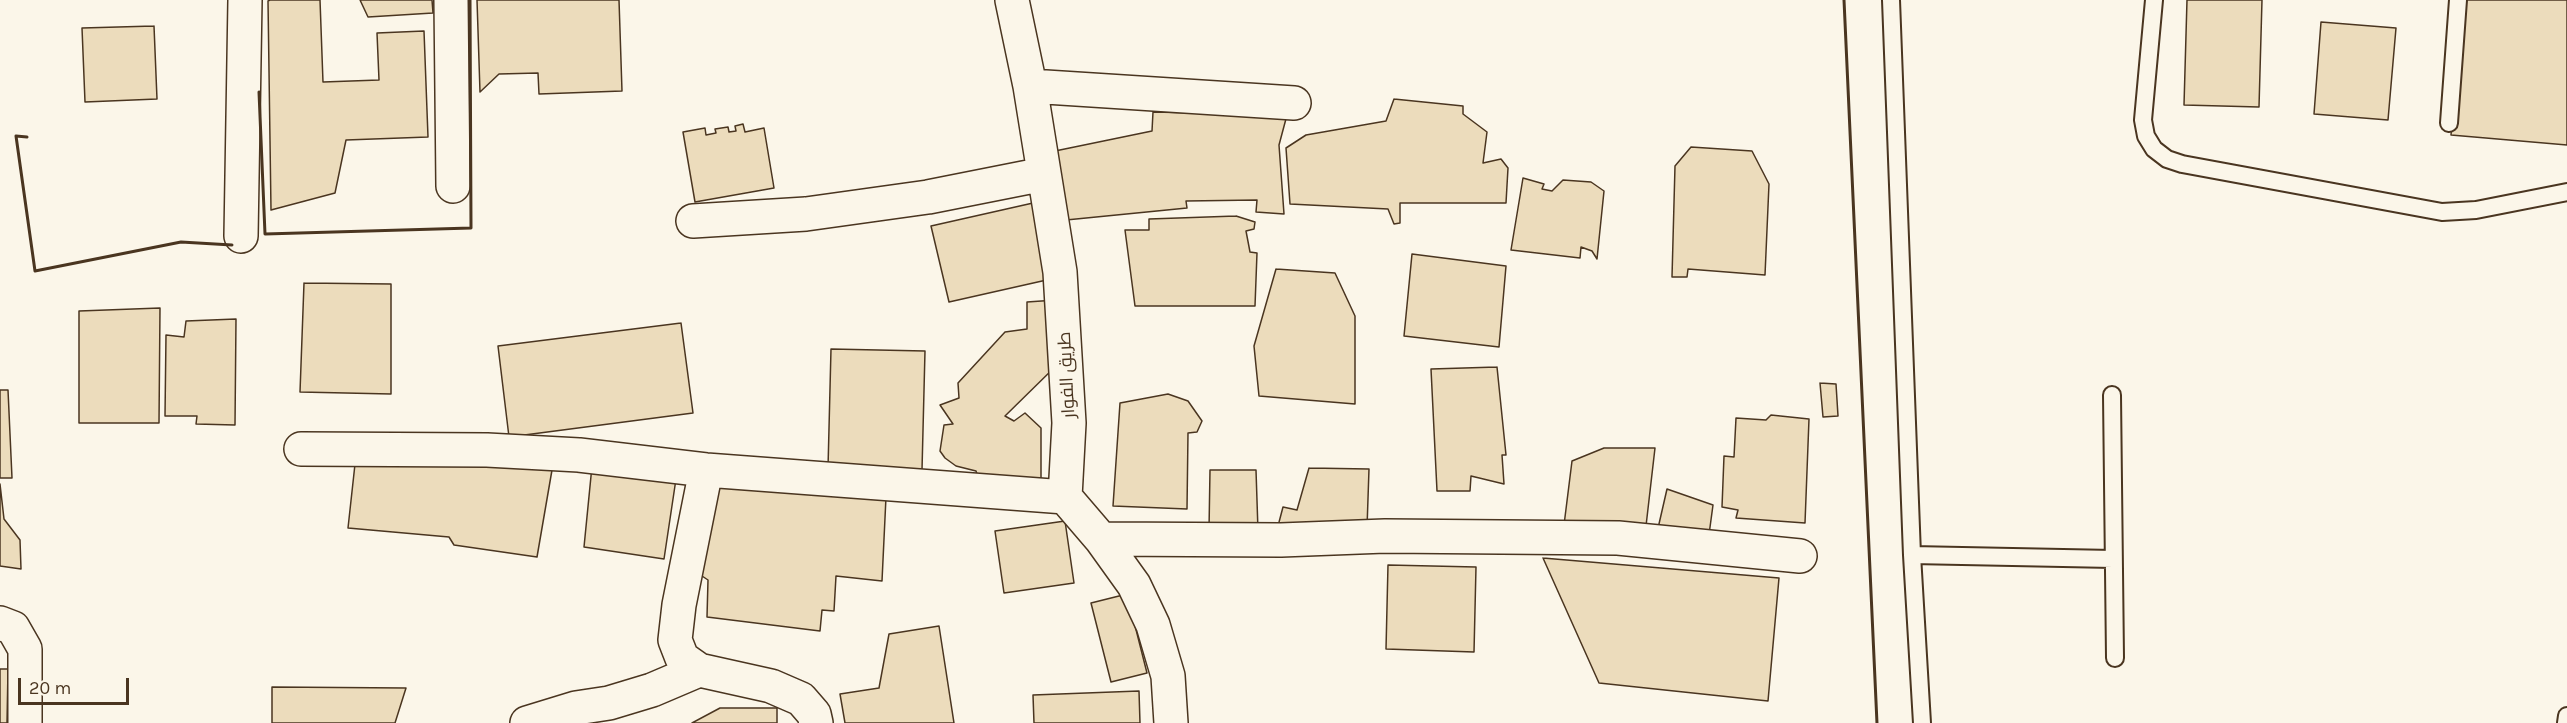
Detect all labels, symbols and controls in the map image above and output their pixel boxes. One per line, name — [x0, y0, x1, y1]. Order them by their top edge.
street label: طريق الفوار — [1054, 331, 1080, 419]
scale bar — [21, 666, 132, 704]
text: 20 m — [29, 677, 71, 699]

